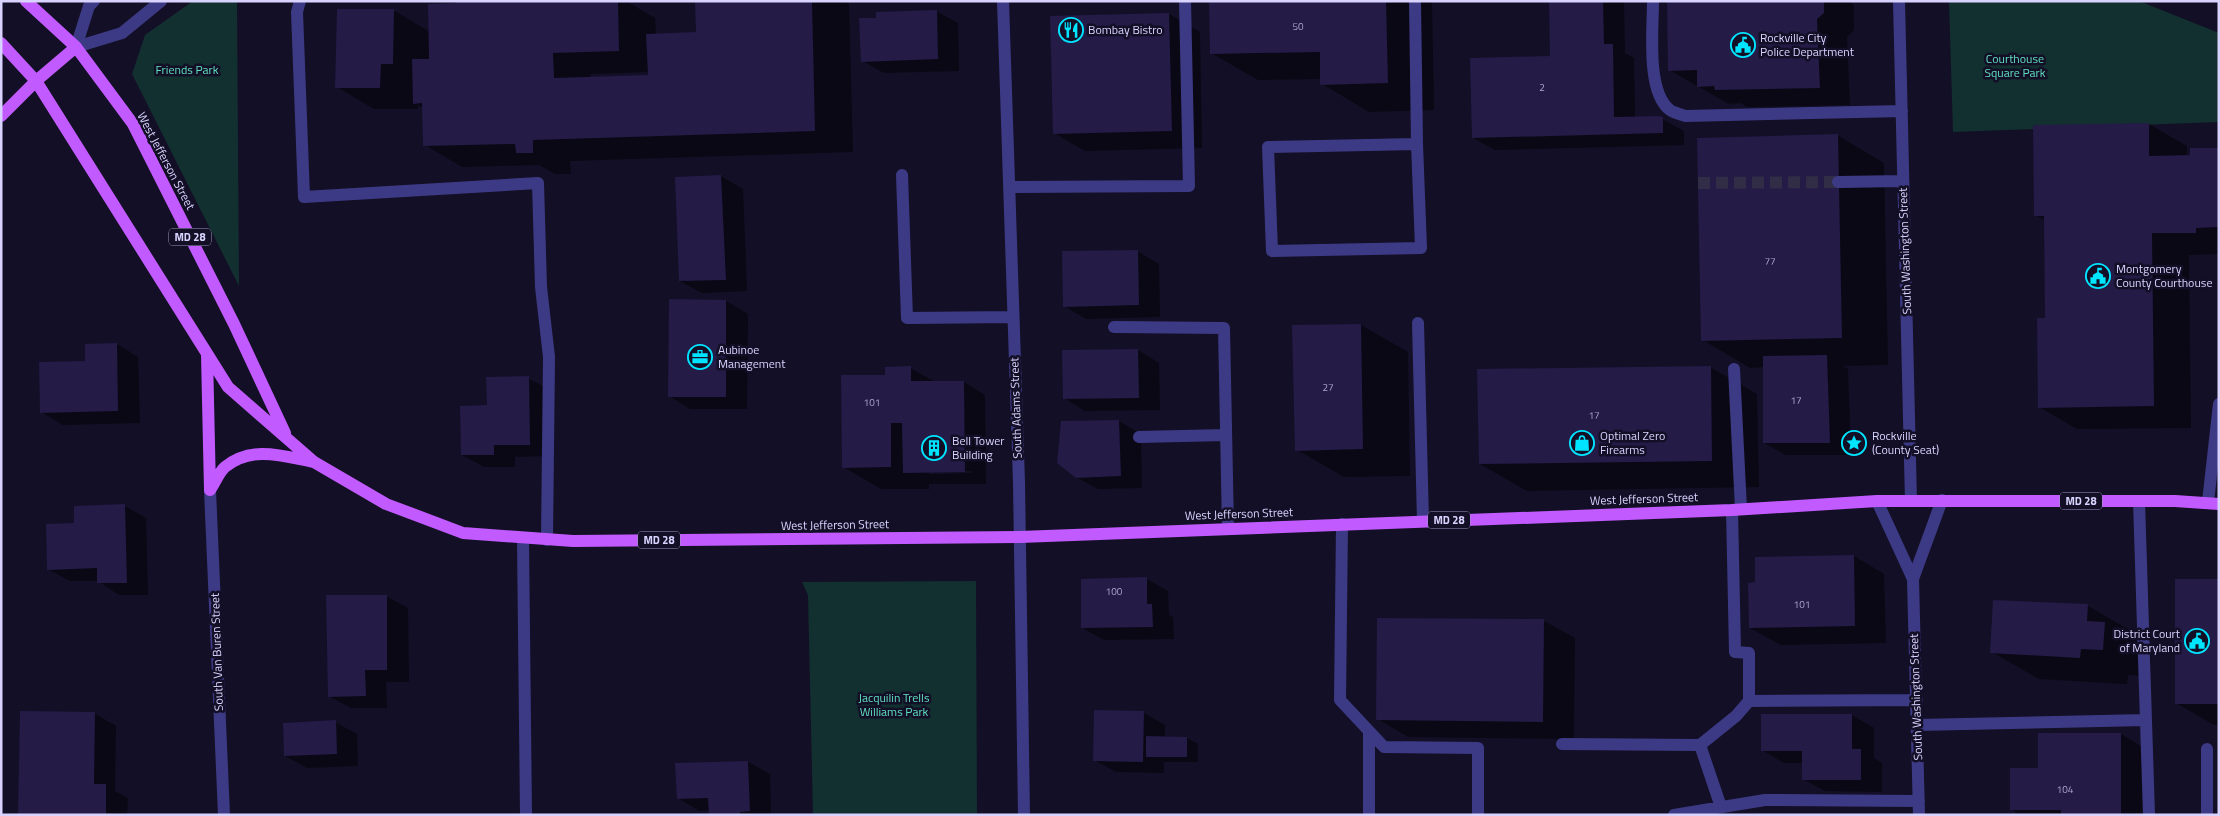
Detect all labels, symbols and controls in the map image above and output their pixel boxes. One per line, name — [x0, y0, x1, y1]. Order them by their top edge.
restaurant icon: Bombay Bistro — [1058, 17, 1084, 43]
house number: 50 — [1292, 19, 1304, 34]
place label: Bombay Bistro — [1088, 20, 1163, 39]
place label: Rockville City Police Department — [1760, 28, 1855, 61]
public building icon: Rockville City Police Department — [1730, 32, 1756, 58]
park label: Courthouse Square Park — [1985, 49, 2046, 82]
park label: Friends Park — [156, 60, 219, 79]
house number: 2 — [1539, 80, 1545, 95]
street label: West Jefferson Street — [133, 108, 201, 214]
street label: South Washington Street — [1893, 187, 1916, 315]
road number: MD 28 — [169, 228, 211, 246]
house number: 77 — [1764, 254, 1776, 269]
place label: Montgomery County Courthouse — [2116, 259, 2212, 292]
public building icon: Montgomery County Courthouse — [2085, 263, 2111, 289]
place label: Aubinoe Management — [718, 340, 786, 373]
office icon: Aubinoe Management — [687, 344, 713, 370]
street label: South Adams Street — [1004, 356, 1027, 459]
house number: 27 — [1322, 380, 1334, 395]
house number: 17 — [1790, 393, 1802, 408]
house number: 101 — [864, 395, 880, 410]
house number: 17 — [1588, 408, 1600, 423]
place label: Optimal Zero Firearms — [1600, 426, 1665, 459]
place label: Rockville (County Seat) — [1872, 426, 1939, 459]
shop icon: Optimal Zero Firearms — [1569, 430, 1595, 456]
place icon: Rockville (County Seat) — [1841, 430, 1867, 456]
place label: Bell Tower Building — [952, 431, 1004, 464]
building icon: Bell Tower Building — [921, 435, 947, 461]
street label: West Jefferson Street — [1590, 487, 1699, 510]
road number: MD 28 — [2060, 492, 2102, 510]
street label: West Jefferson Street — [1185, 502, 1294, 525]
road number: MD 28 — [1428, 512, 1470, 528]
street label: West Jefferson Street — [781, 514, 890, 535]
road number: MD 28 — [638, 532, 680, 548]
house number: 100 — [1106, 584, 1123, 599]
street label: South Van Buren Street — [205, 592, 228, 711]
house number: 101 — [1794, 597, 1810, 612]
place label: District Court of Maryland — [2113, 624, 2181, 657]
public building icon: District Court of Maryland — [2184, 628, 2210, 654]
street label: South Washington Street — [1904, 633, 1927, 761]
park label: Jacquilin Trells Williams Park — [859, 688, 930, 721]
house number: 104 — [2057, 782, 2074, 797]

